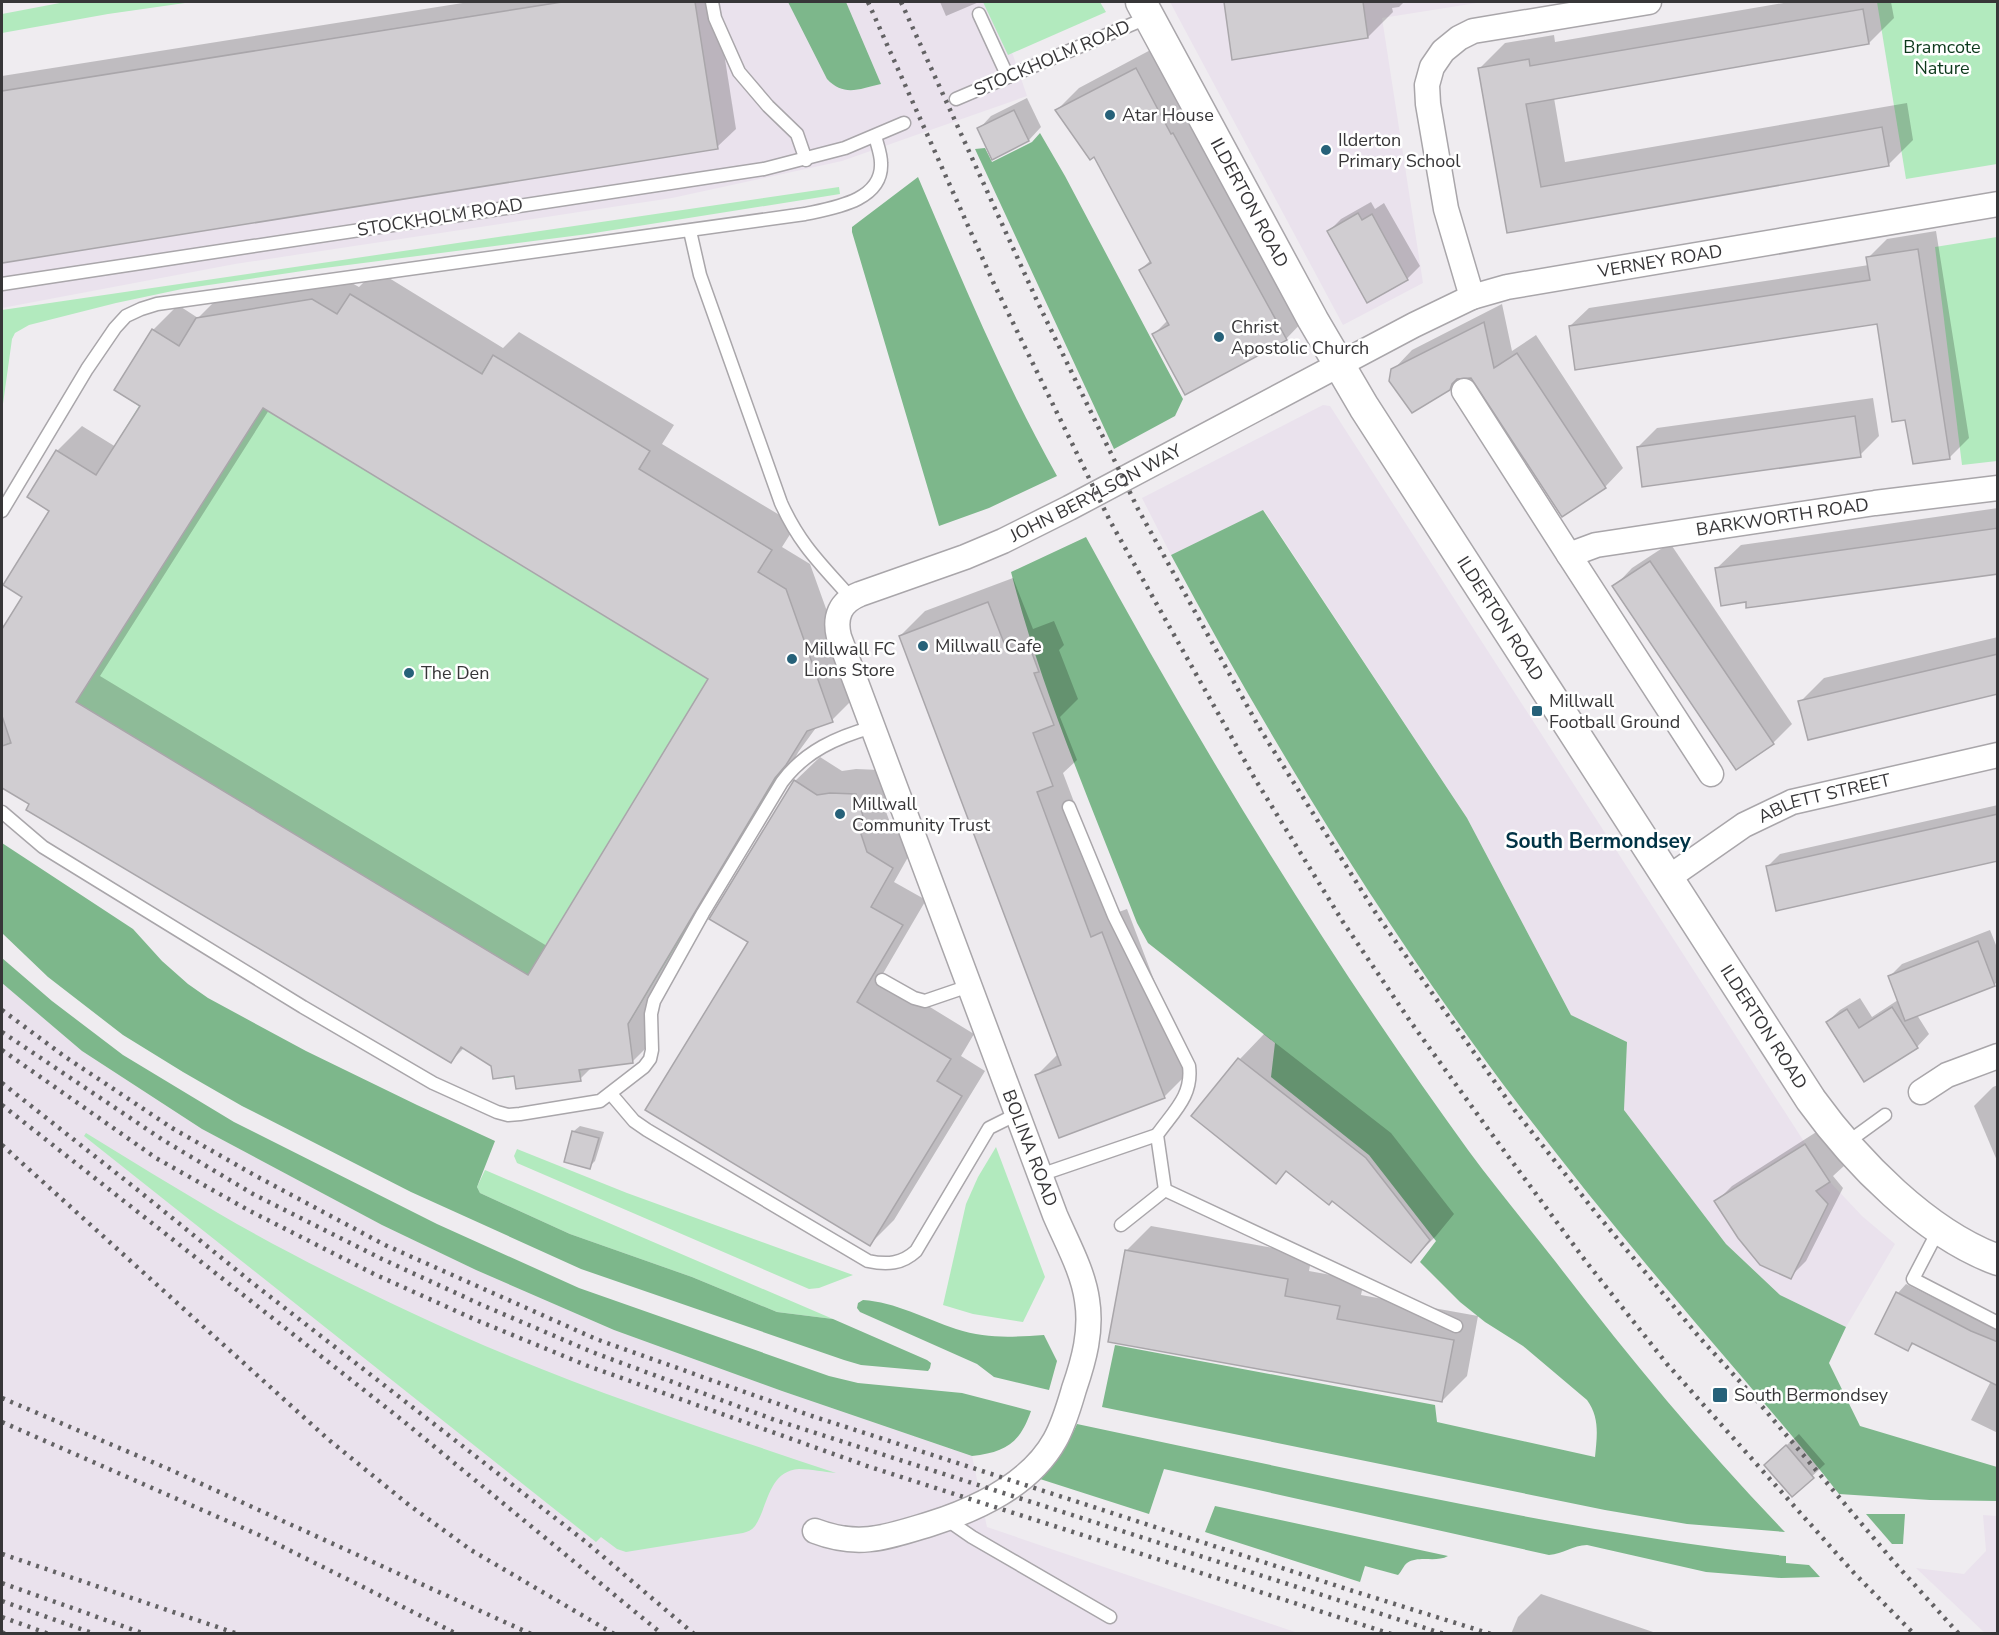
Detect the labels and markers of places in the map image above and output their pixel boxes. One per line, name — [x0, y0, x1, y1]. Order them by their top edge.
place label: Atar House — [1122, 103, 1214, 127]
marker: Atar House — [1103, 108, 1117, 122]
place label: Ilderton Primary School — [1338, 128, 1461, 173]
marker: Ilderton Primary School — [1319, 143, 1333, 157]
place label: Christ Apostolic Church — [1231, 315, 1369, 360]
marker: Christ Apostolic Church — [1212, 330, 1226, 344]
place label: Millwall Cafe — [935, 634, 1041, 658]
place label: Millwall FC Lions Store — [804, 637, 895, 682]
marker: Millwall Cafe — [916, 639, 930, 653]
marker: Millwall FC Lions Store — [785, 652, 799, 666]
place label: The Den — [421, 661, 489, 685]
marker: The Den — [402, 666, 416, 680]
place label: Millwall Football Ground — [1549, 689, 1680, 734]
marker: Millwall Football Ground — [1530, 704, 1544, 718]
place label: Millwall Community Trust — [852, 792, 991, 837]
marker: Millwall Community Trust — [833, 807, 847, 821]
place label: South Bermondsey — [1734, 1383, 1889, 1407]
marker: South Bermondsey — [1711, 1386, 1729, 1404]

